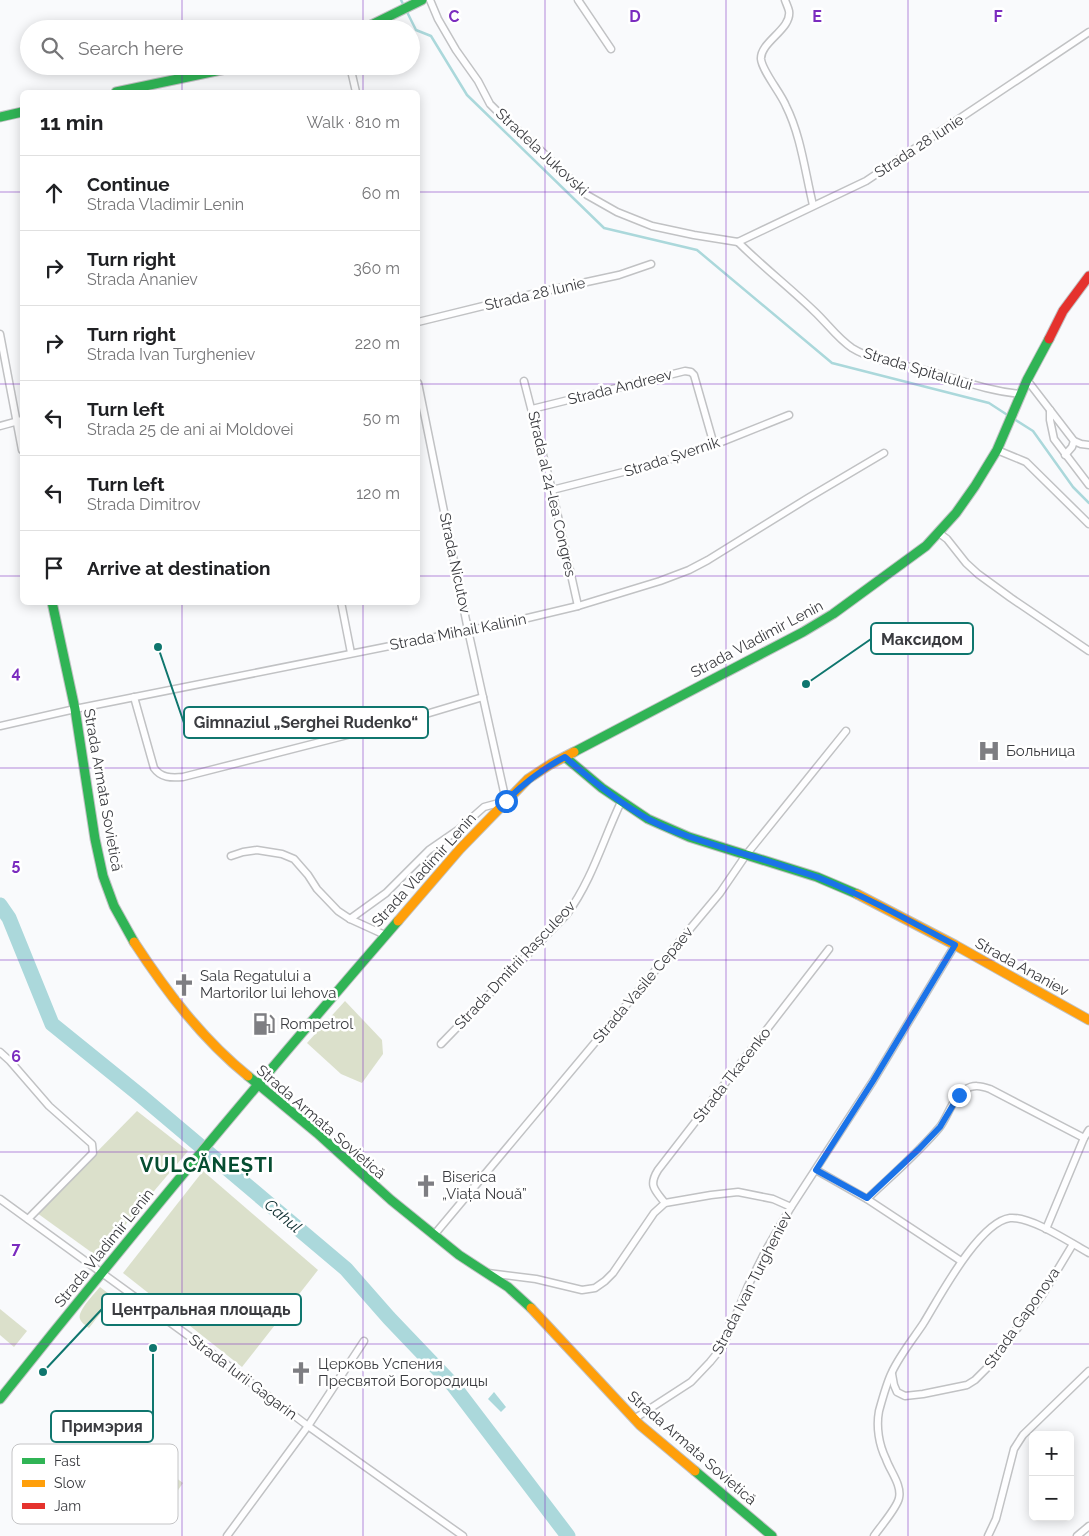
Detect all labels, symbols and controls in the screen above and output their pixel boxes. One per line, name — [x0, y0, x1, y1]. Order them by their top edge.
text: C — [449, 7, 460, 26]
text: D — [629, 7, 641, 26]
text: E — [812, 7, 822, 26]
text: F — [993, 7, 1003, 26]
search box — [20, 20, 420, 75]
icon: search — [38, 34, 66, 62]
text: Search here — [78, 37, 184, 59]
street label: Stradela Jukovski — [492, 105, 592, 199]
text: 11 min — [40, 110, 103, 135]
street label: Strada 28 Iunie — [871, 110, 967, 182]
text: Walk · 810 m — [306, 113, 400, 132]
text: Continue — [87, 173, 170, 195]
icon: ahead — [40, 179, 68, 207]
text: 60 m — [362, 184, 400, 203]
text: Strada Vladimir Lenin — [87, 195, 244, 214]
text: Turn right — [87, 248, 176, 270]
icon: right — [40, 254, 68, 282]
text: 360 m — [353, 259, 400, 278]
text: Strada Ananiev — [87, 270, 198, 289]
street label: Strada 28 Iunie — [483, 274, 587, 314]
text: Turn right — [87, 323, 176, 345]
icon: right — [40, 329, 68, 357]
text: 220 m — [355, 334, 400, 353]
street label: Strada Spitalului — [861, 344, 975, 394]
text: Strada Ivan Turgheniev — [87, 345, 255, 364]
street label: Strada Andreev — [566, 365, 674, 409]
text: Turn left — [87, 398, 164, 420]
icon: left — [40, 404, 68, 432]
text: 50 m — [363, 409, 400, 428]
street label: Strada al 24-lea Congres — [524, 409, 580, 579]
text: Strada 25 de ani ai Moldovei — [87, 420, 294, 439]
street label: Strada Șvernik — [622, 433, 722, 481]
text: Turn left — [87, 473, 164, 495]
icon: left — [40, 479, 68, 507]
text: 120 m — [356, 484, 400, 503]
text: Strada Dimitrov — [87, 495, 201, 514]
street label: Strada Nicutov — [436, 511, 474, 615]
icon: arrive — [40, 554, 68, 582]
text: Arrive at destination — [87, 557, 271, 579]
street label: Strada Vladimir Lenin — [688, 596, 826, 682]
street label: Strada Mihail Kalinin — [388, 610, 528, 654]
callout: Максидом — [871, 623, 973, 654]
text: Максидом — [881, 630, 963, 649]
text: 4 — [11, 663, 21, 682]
street label: Strada Armata Sovietică — [80, 707, 126, 873]
callout: Gimnaziul „Serghei Rudenko“ — [184, 707, 428, 738]
text: Gimnaziul „Serghei Rudenko“ — [194, 713, 418, 732]
hospital icon: Больница — [976, 738, 1002, 764]
place label: Больница — [1006, 742, 1075, 760]
route start — [495, 790, 518, 813]
street label: Strada Vladimir Lenin — [368, 809, 480, 931]
text: 5 — [12, 855, 21, 874]
street label: Strada Dmitrii Rașculeov — [451, 897, 579, 1033]
street label: Strada Vasile Cepaev — [589, 923, 697, 1047]
street label: Strada Ananiev — [972, 934, 1072, 1000]
place label: Sala Regatului a Martorilor lui Iehova — [200, 967, 336, 1002]
church icon: Sala Regatului a Martorilor lui Iehova — [171, 972, 197, 998]
fuel station icon: Rompetrol — [251, 1011, 277, 1037]
place label: Rompetrol — [280, 1015, 354, 1033]
street label: Strada Tkacenko — [689, 1024, 775, 1126]
text: 6 — [11, 1047, 21, 1066]
street label: Strada Armata Sovietică — [253, 1061, 389, 1183]
route end — [948, 1084, 971, 1107]
district label: VULCĂNEȘTI — [140, 1153, 274, 1177]
place label: Biserica „Viața Nouă” — [442, 1168, 527, 1203]
church icon: Biserica „Viața Nouă” — [413, 1173, 439, 1199]
street label: Strada Vladimir Lenin — [51, 1185, 157, 1311]
water label: Cahul — [261, 1195, 305, 1237]
street label: Strada Ivan Turgheniev — [708, 1209, 796, 1357]
text: 7 — [12, 1239, 21, 1258]
street label: Strada Gaponova — [980, 1264, 1064, 1372]
callout: Центральная площадь — [102, 1294, 301, 1325]
text: Центральная площадь — [111, 1300, 291, 1319]
street label: Strada Iurii Gagarin — [185, 1331, 301, 1423]
place label: Церковь Успения Пресвятой Богородицы — [318, 1355, 488, 1390]
church icon: Церковь Успения Пресвятой Богородицы — [288, 1360, 314, 1386]
street label: Strada Armata Sovietică — [624, 1387, 760, 1509]
callout: Примэрия — [51, 1411, 153, 1442]
text: Примэрия — [61, 1417, 143, 1436]
map controls — [1029, 1431, 1074, 1521]
button: + — [1029, 1431, 1074, 1476]
legend — [12, 1444, 178, 1524]
text: Fast — [54, 1453, 81, 1469]
text: Slow — [54, 1475, 86, 1491]
button: − — [1029, 1476, 1074, 1521]
text: Jam — [54, 1498, 81, 1514]

